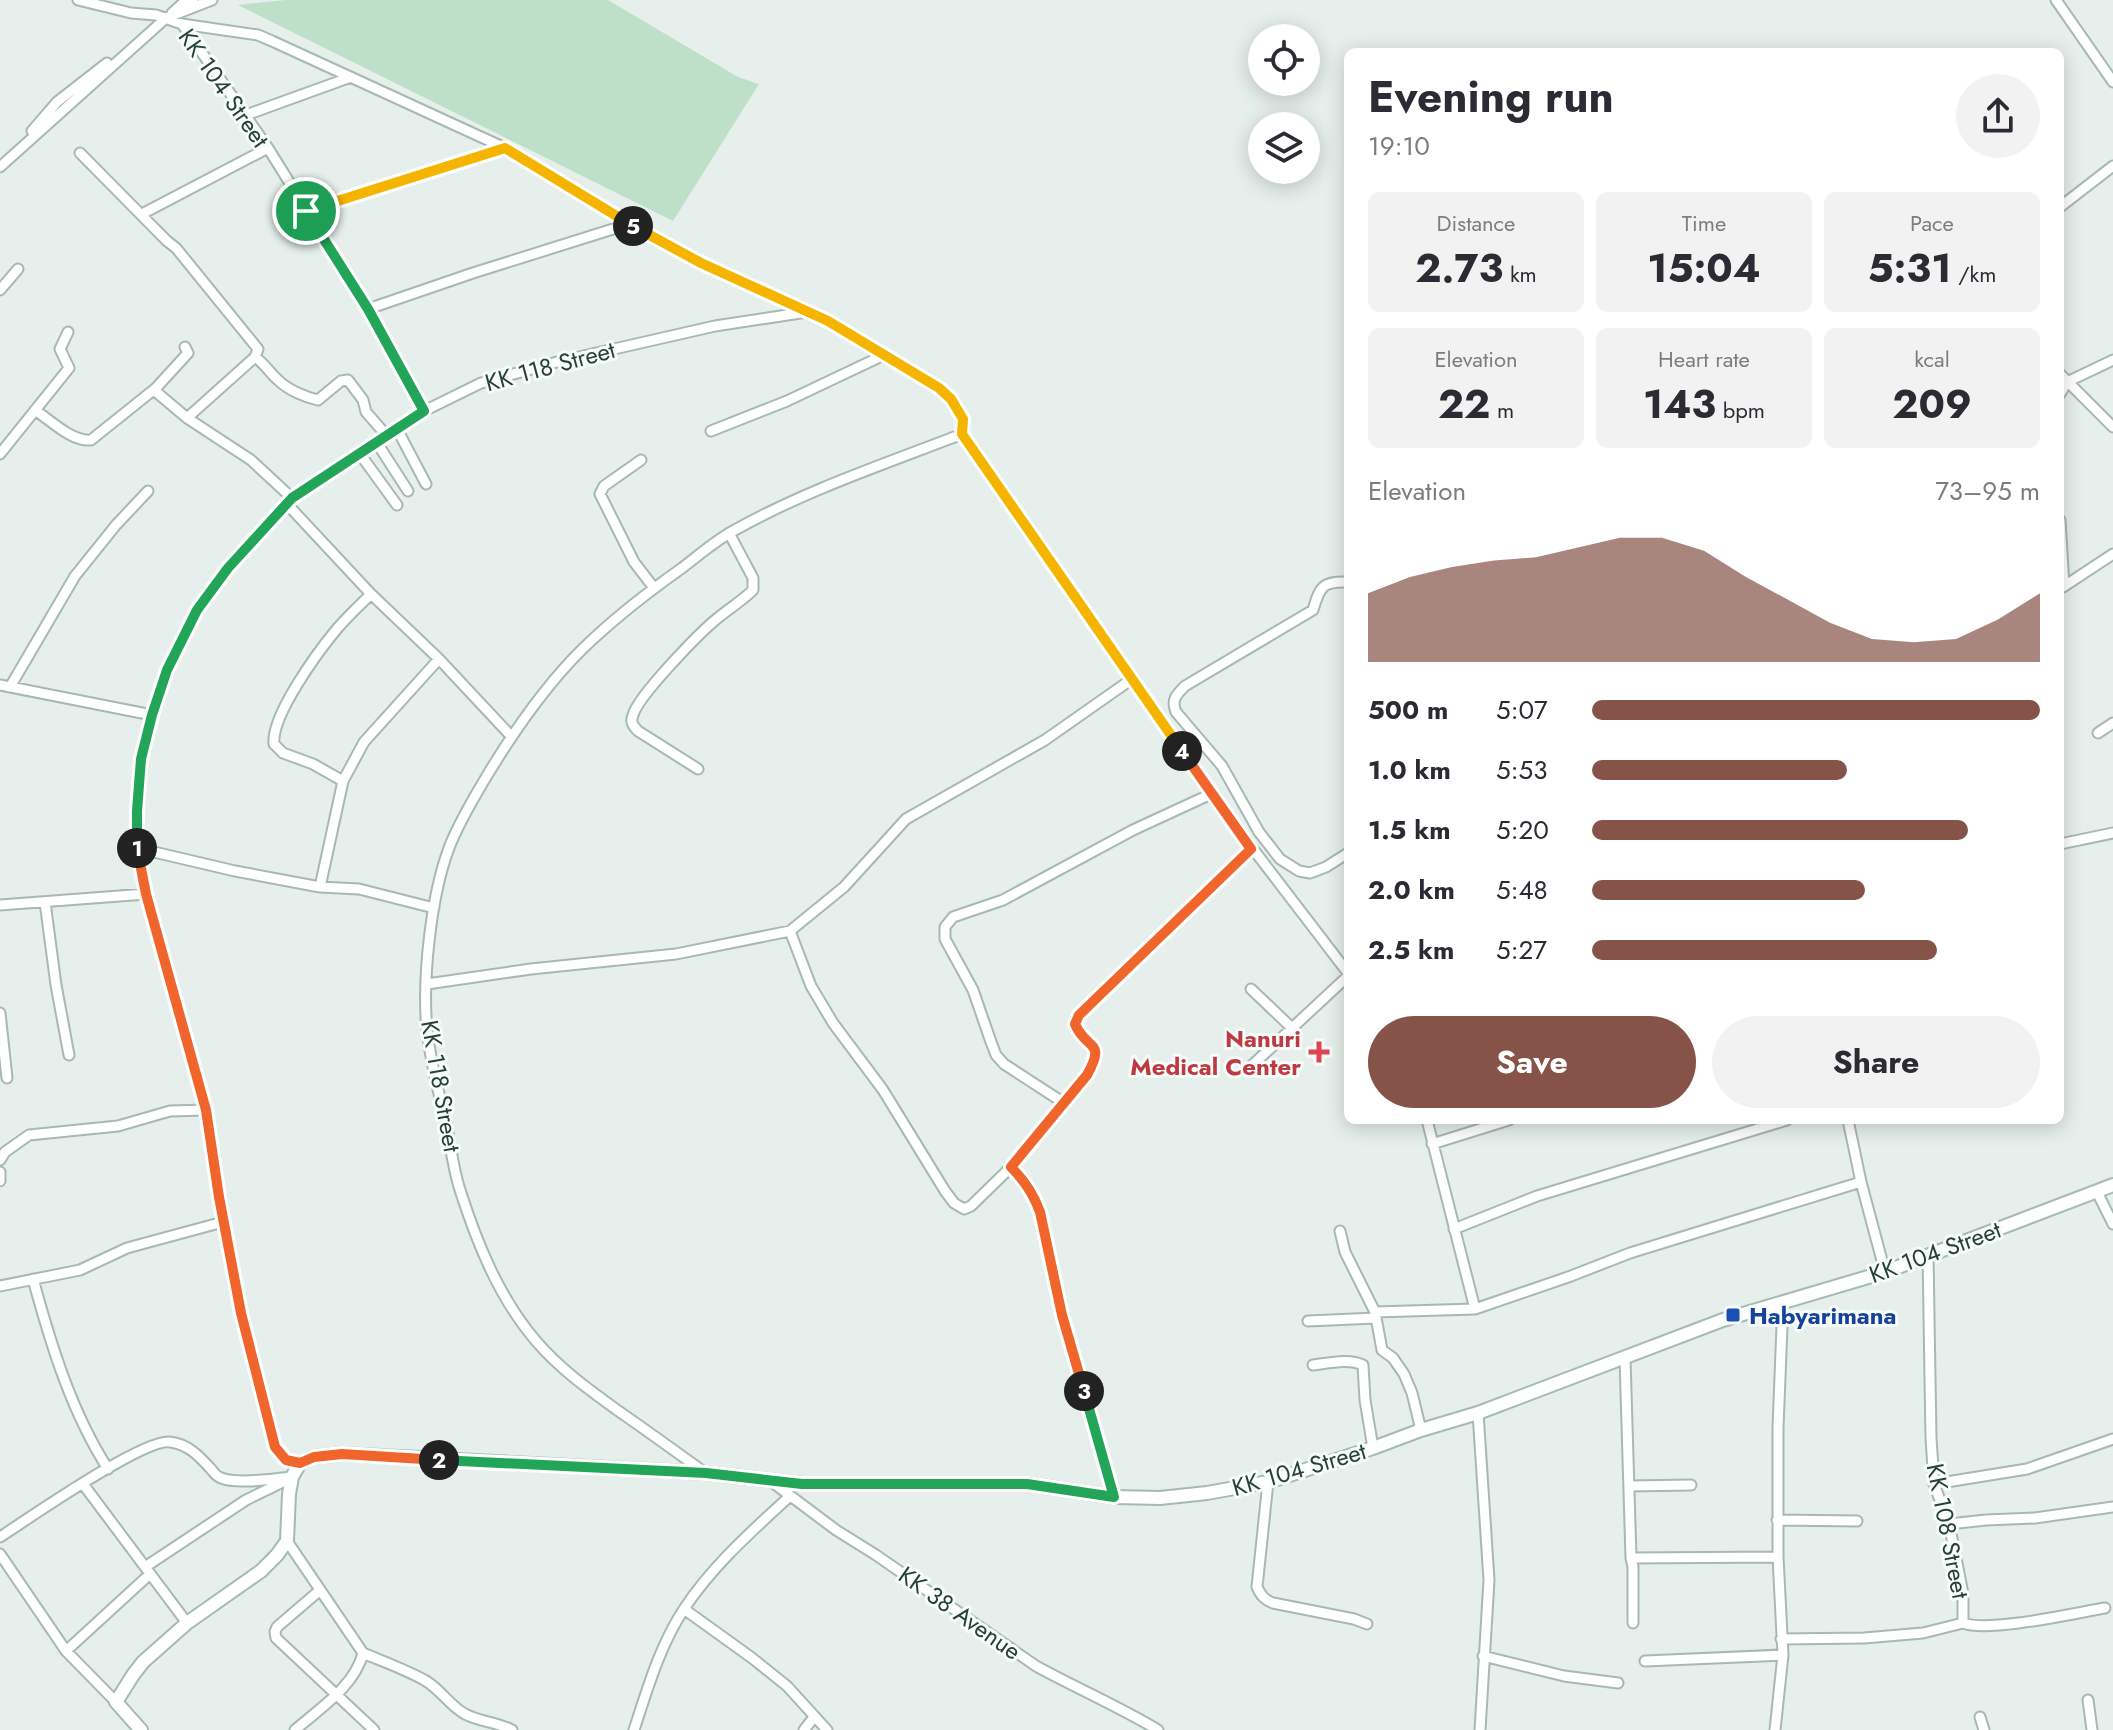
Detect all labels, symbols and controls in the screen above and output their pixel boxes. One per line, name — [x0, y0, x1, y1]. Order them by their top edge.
street label: KK 104 Street — [170, 21, 278, 155]
map controls — [1248, 24, 1320, 184]
button: locate — [1248, 24, 1320, 96]
text: Evening run — [1368, 65, 1614, 129]
button: share — [1956, 74, 2040, 158]
button: layers — [1248, 112, 1320, 184]
text: 19:10 — [1368, 127, 1430, 165]
pin — [272, 177, 340, 245]
icon: arrive — [284, 189, 328, 233]
pin: 5 — [613, 206, 653, 246]
text: Distance — [1437, 207, 1515, 239]
text: Time — [1682, 207, 1726, 239]
text: Pace — [1910, 207, 1954, 239]
text: 5 — [626, 210, 640, 242]
text: 2.73 — [1415, 239, 1503, 297]
text: 15:04 — [1647, 239, 1761, 297]
text: 5:31 — [1868, 239, 1952, 297]
text: km — [1503, 258, 1537, 290]
text: /km — [1952, 258, 1996, 290]
street label: KK 118 Street — [481, 332, 619, 400]
text: Elevation — [1435, 343, 1517, 375]
text: Heart rate — [1658, 343, 1750, 375]
text: kcal — [1914, 343, 1950, 375]
text: 22 — [1438, 375, 1490, 433]
text: 143 — [1643, 375, 1716, 433]
text: 209 — [1892, 375, 1972, 433]
text: m — [1490, 394, 1514, 426]
text: bpm — [1716, 394, 1765, 426]
text: Elevation — [1368, 472, 1466, 510]
text: 73–95 m — [1935, 472, 2040, 510]
text: 500 m — [1368, 691, 1448, 729]
text: 5:07 — [1496, 691, 1548, 729]
pin: 4 — [1162, 731, 1202, 771]
text: 4 — [1174, 735, 1190, 767]
text: 1.0 km — [1368, 751, 1451, 789]
text: 5:53 — [1496, 751, 1547, 789]
text: 1.5 km — [1368, 811, 1451, 849]
text: 5:20 — [1496, 811, 1549, 849]
pin: 1 — [117, 828, 157, 868]
text: 1 — [131, 832, 143, 864]
text: 2.0 km — [1368, 871, 1455, 909]
text: 5:48 — [1496, 871, 1548, 909]
text: 2.5 km — [1368, 931, 1454, 969]
text: 5:27 — [1496, 931, 1547, 969]
button: Save — [1368, 1016, 1696, 1108]
button: Share — [1712, 1016, 2040, 1108]
street label: KK 118 Street — [412, 1017, 470, 1155]
place label: Nanuri Medical Center — [1130, 1021, 1301, 1084]
marker: Nanuri Medical Center — [1308, 1041, 1330, 1063]
street label: KK 104 Street — [1864, 1212, 2006, 1292]
place label: Habyarimana — [1749, 1298, 1897, 1333]
marker: Habyarimana — [1724, 1306, 1742, 1324]
pin: 3 — [1064, 1371, 1104, 1411]
text: 3 — [1077, 1375, 1091, 1407]
street label: KK 104 Street — [1228, 1433, 1370, 1505]
pin: 2 — [419, 1440, 459, 1480]
text: 2 — [432, 1444, 446, 1476]
street label: KK 108 Street — [1918, 1460, 1978, 1602]
street label: KK 38 Avenue — [892, 1558, 1028, 1668]

